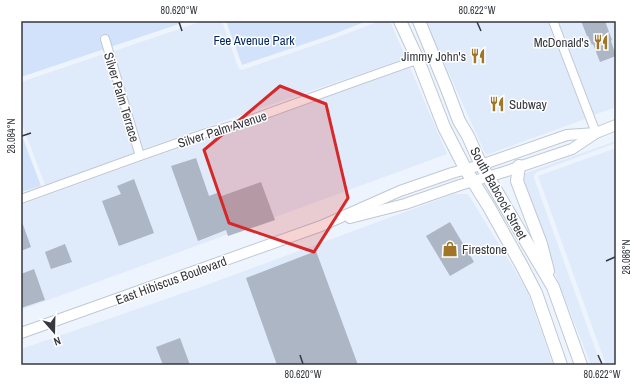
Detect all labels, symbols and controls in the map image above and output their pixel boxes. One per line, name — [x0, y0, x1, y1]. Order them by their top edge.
text: 80.620°W — [161, 4, 198, 17]
text: 80.622°W — [459, 4, 496, 17]
park label: Fee Avenue Park — [213, 32, 295, 49]
restaurant icon: McDonald's — [592, 33, 610, 51]
place label: McDonald's — [534, 34, 589, 51]
restaurant icon: Jimmy John's — [469, 47, 487, 65]
place label: Jimmy John's — [401, 48, 466, 65]
street label: Silver Palm Terrace — [100, 50, 143, 144]
restaurant icon: Subway — [488, 95, 506, 113]
place label: Subway — [509, 96, 548, 113]
street label: Silver Palm Avenue — [175, 107, 269, 152]
text: 28.084°N — [5, 118, 18, 154]
street label: South Babcock Street — [466, 144, 531, 242]
text: 28.086°N — [620, 239, 633, 275]
shop icon: Firestone — [441, 240, 459, 258]
place label: Firestone — [462, 241, 507, 258]
street label: East Hibiscus Boulevard — [113, 252, 229, 308]
north arrow — [34, 312, 74, 352]
text: N — [52, 334, 63, 349]
text: 80.620°W — [285, 368, 322, 381]
text: 80.622°W — [584, 368, 621, 381]

